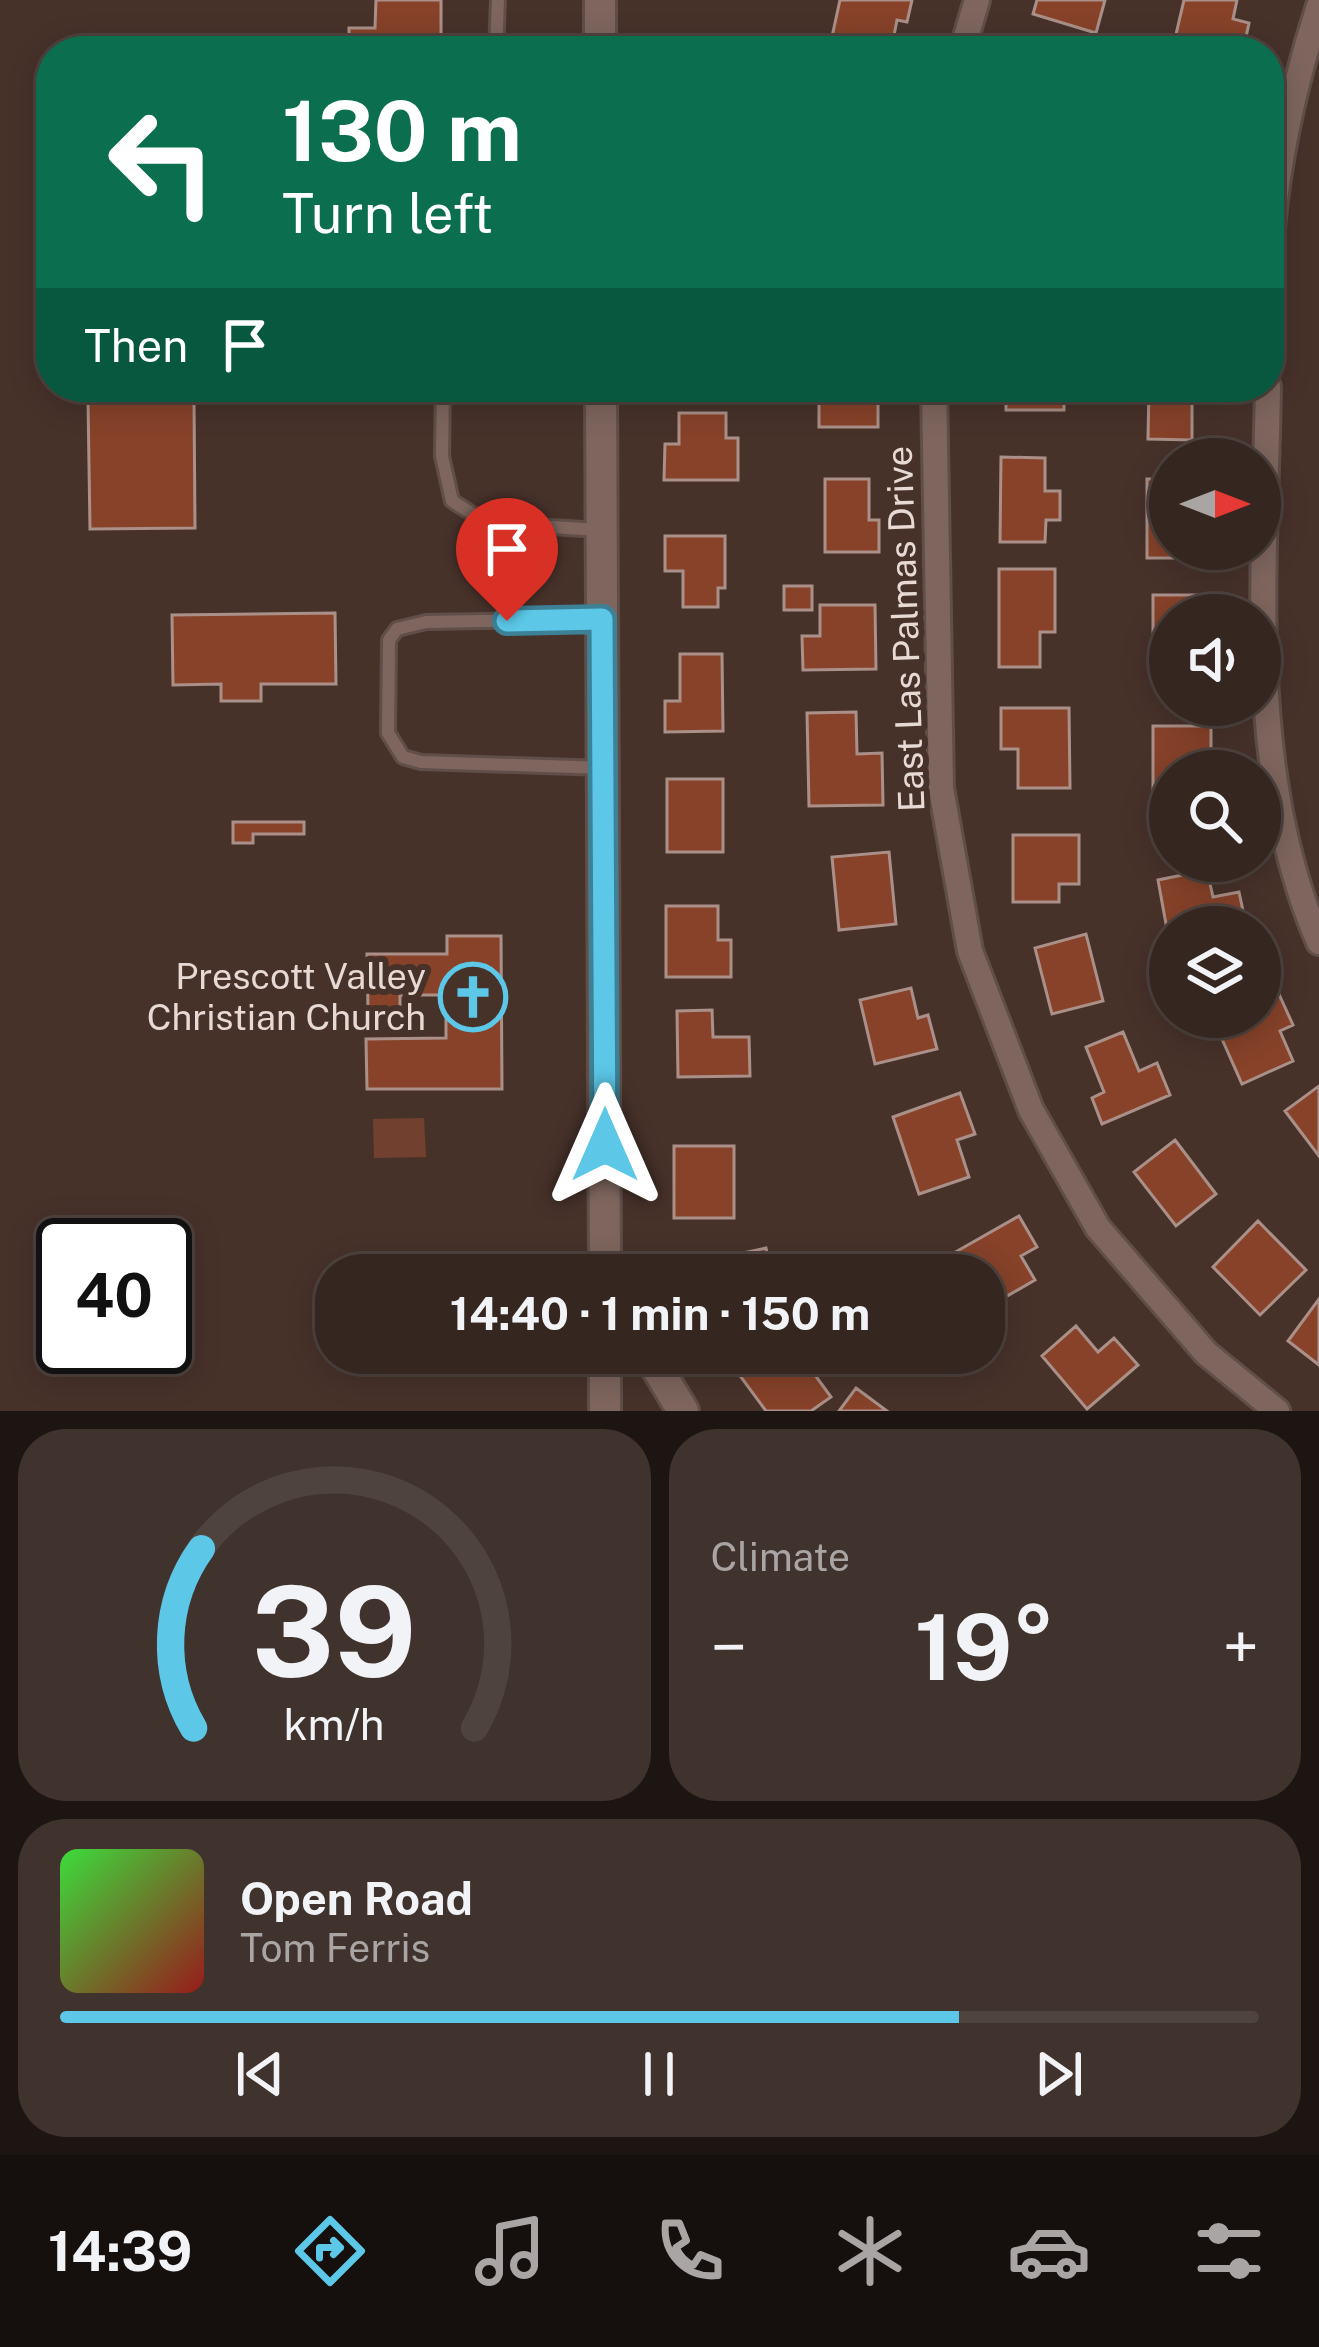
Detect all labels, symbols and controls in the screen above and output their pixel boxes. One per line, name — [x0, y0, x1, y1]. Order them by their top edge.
text: 130 m — [282, 81, 522, 180]
icon: left — [84, 84, 240, 240]
text: Turn left — [282, 182, 493, 245]
icon: arrive — [212, 312, 278, 378]
text: Then — [84, 319, 188, 372]
north arrow — [1149, 438, 1281, 570]
map controls — [1149, 438, 1281, 1038]
street label: East Las Palmas Drive — [878, 445, 932, 813]
pin — [456, 498, 558, 621]
icon: arrive — [474, 516, 540, 582]
button: sound — [1149, 594, 1281, 726]
button: search — [1149, 750, 1281, 882]
button: layers — [1149, 906, 1281, 1038]
place label: Prescott Valley Christian Church — [147, 955, 426, 1038]
church icon: Prescott Valley Christian Church — [438, 962, 508, 1032]
position arrow — [542, 1082, 668, 1208]
speed limit sign: 40 — [36, 1218, 192, 1374]
text: 14:40 · 1 min · 150 m — [450, 1287, 870, 1340]
text: Climate — [711, 1534, 850, 1580]
text: 39 — [252, 1558, 417, 1705]
text: 19° — [915, 1594, 1055, 1700]
text: − — [711, 1608, 747, 1686]
text: + — [1222, 1608, 1259, 1686]
text: km/h — [284, 1699, 385, 1750]
text: Open Road — [240, 1872, 473, 1925]
text: Tom Ferris — [240, 1925, 430, 1971]
icon: previous — [227, 2041, 293, 2107]
icon: pause — [626, 2041, 692, 2107]
icon: next — [1026, 2041, 1092, 2107]
icon: directions — [288, 2209, 372, 2293]
icon: music — [468, 2209, 552, 2293]
icon: phone — [648, 2209, 732, 2293]
icon: climate — [828, 2209, 912, 2293]
icon: car — [1007, 2209, 1091, 2293]
icon: filters — [1187, 2209, 1271, 2293]
text: 14:39 — [48, 2220, 192, 2283]

